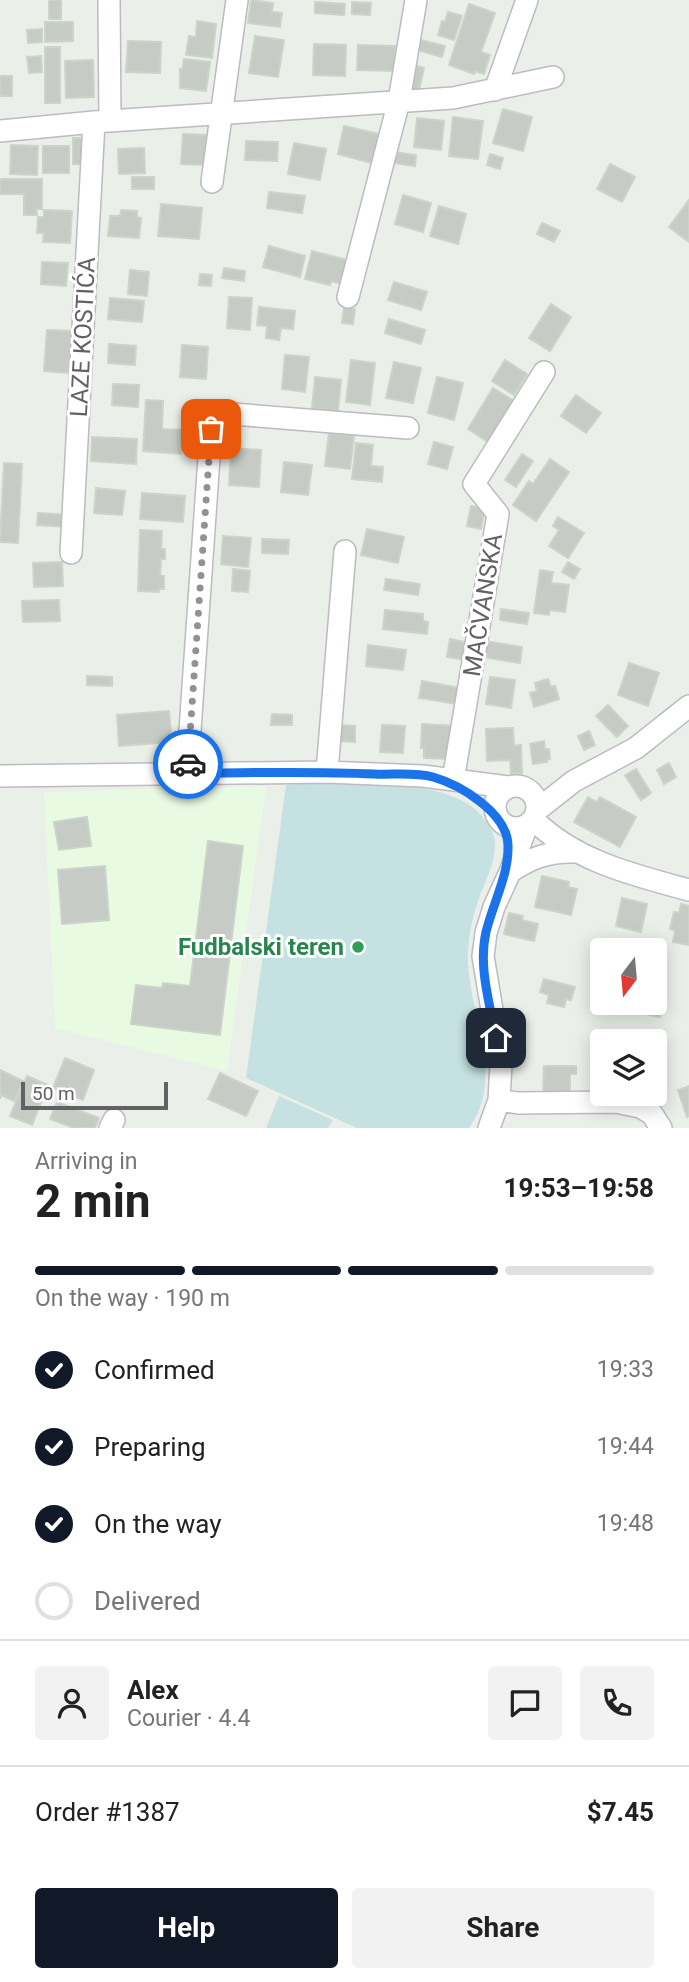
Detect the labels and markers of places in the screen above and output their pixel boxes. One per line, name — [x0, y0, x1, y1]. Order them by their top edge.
pin — [181, 399, 241, 459]
place label: Fudbalski teren — [178, 933, 344, 961]
marker: Fudbalski teren — [350, 939, 366, 955]
pin — [466, 1008, 526, 1068]

